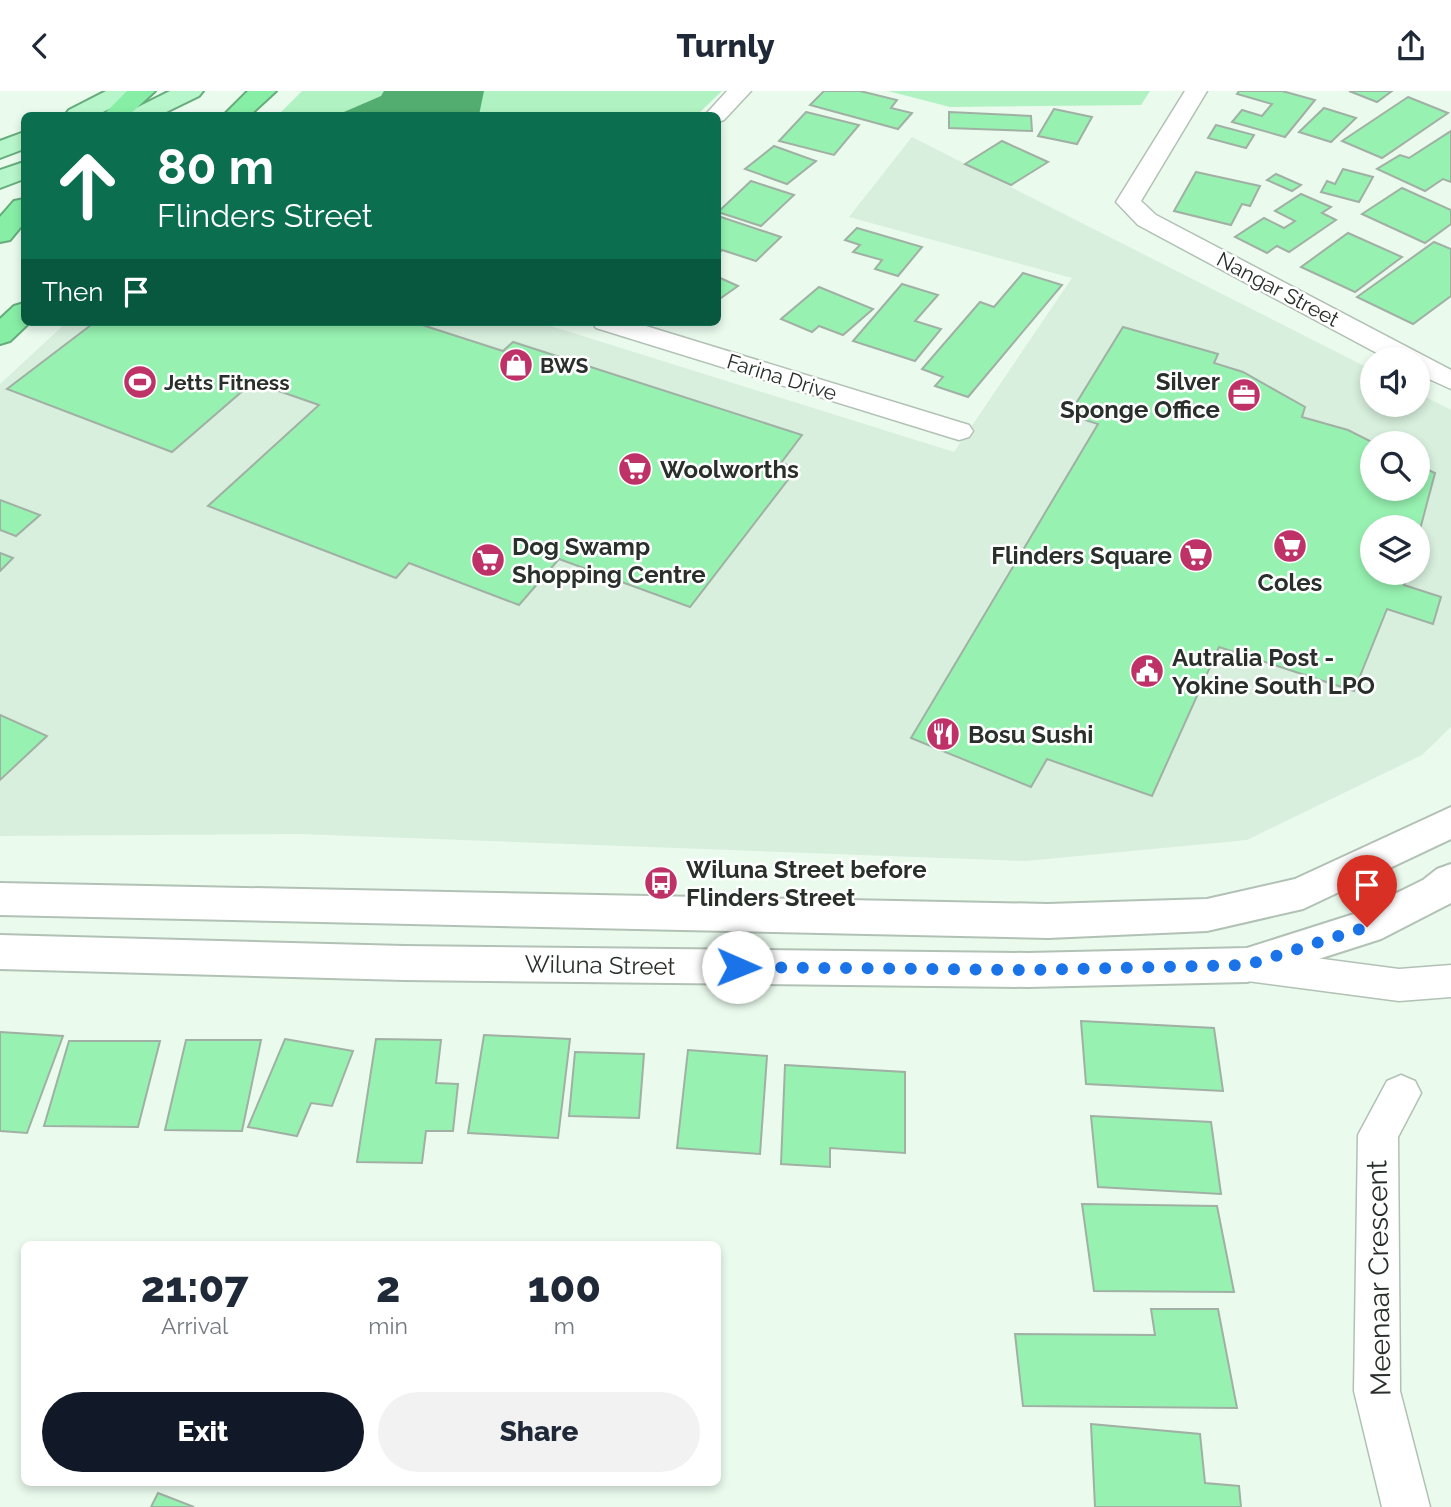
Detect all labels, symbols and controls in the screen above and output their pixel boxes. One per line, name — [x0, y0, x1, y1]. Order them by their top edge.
icon: back — [21, 27, 59, 65]
text: Turnly — [676, 27, 775, 64]
icon: share — [1392, 27, 1430, 65]
text: 80 m — [157, 138, 274, 195]
icon: ahead — [42, 140, 133, 231]
text: Flinders Street — [157, 197, 372, 234]
street label: Nangar Street — [1213, 246, 1343, 332]
icon: arrive — [117, 273, 155, 311]
text: Then — [42, 277, 103, 307]
shop icon: BWS — [497, 346, 535, 384]
map controls — [1360, 347, 1430, 585]
button: sound — [1360, 347, 1430, 417]
street label: Farina Drive — [724, 348, 840, 406]
place label: BWS — [540, 353, 589, 378]
sports icon: Jetts Fitness — [121, 363, 159, 401]
place label: Silver Sponge Office — [1060, 367, 1220, 424]
place label: Jetts Fitness — [164, 370, 290, 395]
office icon: Silver Sponge Office — [1225, 376, 1263, 414]
button: search — [1360, 431, 1430, 501]
supermarket icon: Woolworths — [616, 450, 654, 488]
place label: Woolworths — [660, 455, 799, 484]
button: layers — [1360, 515, 1430, 585]
supermarket icon: Coles — [1271, 527, 1309, 565]
place label: Dog Swamp Shopping Centre — [512, 532, 706, 589]
supermarket icon: Flinders Square — [1177, 536, 1215, 574]
supermarket icon: Dog Swamp Shopping Centre — [469, 541, 507, 579]
place label: Flinders Square — [991, 541, 1172, 570]
place label: Coles — [1258, 568, 1323, 597]
place label: Autralia Post - Yokine South LPO — [1172, 643, 1375, 700]
public building icon: Autralia Post - Yokine South LPO — [1128, 652, 1166, 690]
restaurant icon: Bosu Sushi — [924, 715, 962, 753]
place label: Bosu Sushi — [968, 720, 1093, 749]
place label: Wiluna Street before Flinders Street — [686, 855, 927, 912]
pin — [1337, 855, 1397, 927]
bus stop icon: Wiluna Street before Flinders Street — [642, 864, 680, 902]
icon: arrive — [1348, 866, 1386, 904]
position arrow — [701, 930, 775, 1004]
street label: Wiluna Street — [524, 949, 676, 981]
street label: Meenaar Crescent — [1360, 1159, 1398, 1396]
text: 21:07 — [141, 1263, 248, 1312]
text: 2 — [376, 1263, 400, 1312]
text: 100 — [528, 1263, 601, 1312]
text: Arrival — [161, 1312, 228, 1339]
text: min — [368, 1312, 408, 1339]
text: m — [554, 1312, 575, 1339]
button: Exit — [42, 1392, 364, 1472]
button: Share — [378, 1392, 700, 1472]

